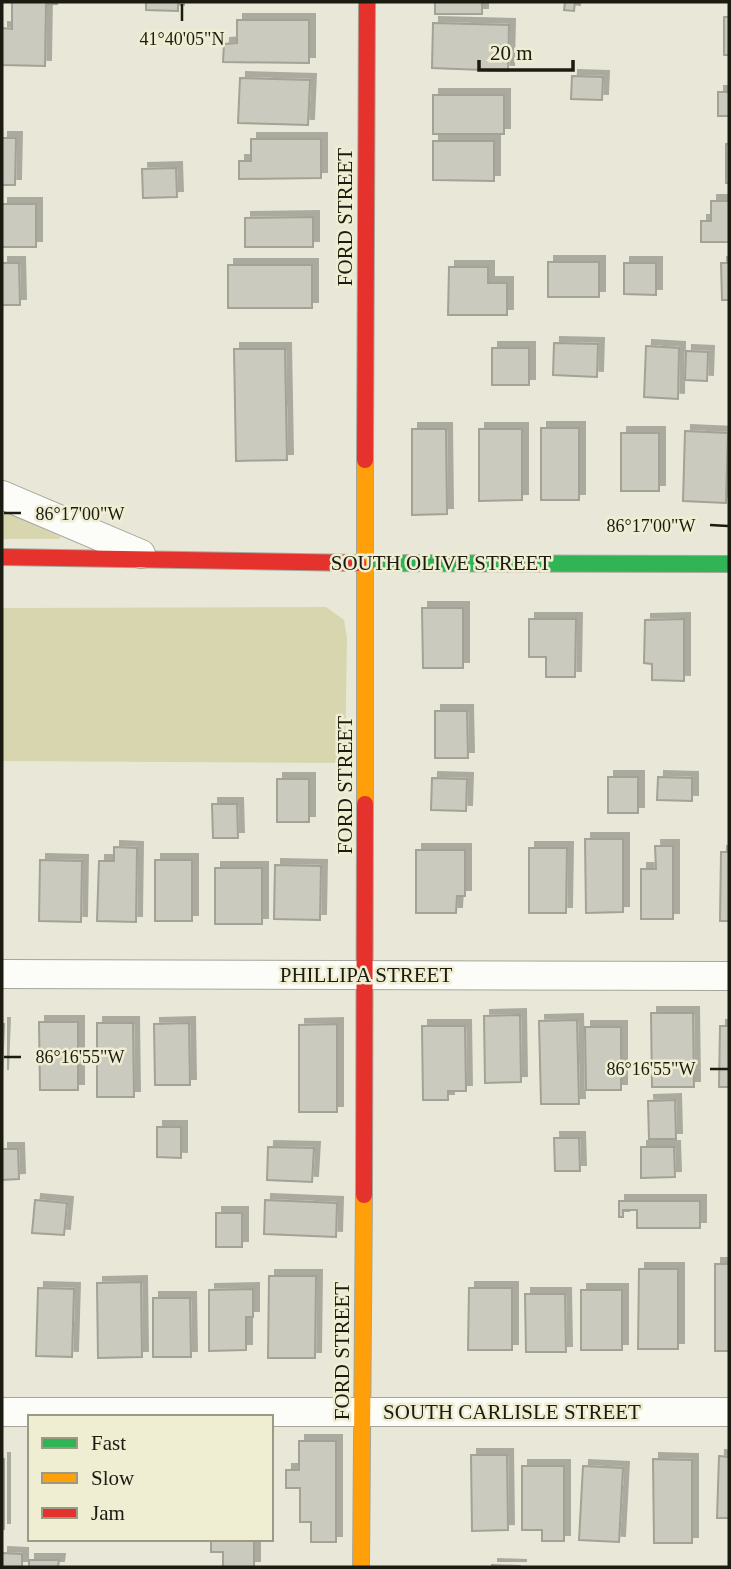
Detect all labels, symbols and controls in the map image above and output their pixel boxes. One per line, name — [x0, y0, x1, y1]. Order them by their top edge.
scale bar — [479, 28, 574, 72]
text: 41°40'05"N — [140, 29, 224, 49]
text: 20 m — [490, 41, 533, 65]
street label: FORD STREET — [333, 148, 357, 286]
text: 86°17'00"W — [36, 504, 124, 524]
text: 86°17'00"W — [607, 516, 695, 536]
street label: SOUTH OLIVE STREET — [331, 551, 551, 575]
street label: FORD STREET — [333, 716, 357, 854]
street label: PHILLIPA STREET — [280, 963, 452, 987]
text: 86°16'55"W — [36, 1047, 124, 1067]
text: 86°16'55"W — [607, 1059, 695, 1079]
street label: FORD STREET — [330, 1282, 354, 1420]
street label: SOUTH CARLISLE STREET — [383, 1400, 641, 1424]
legend — [28, 1415, 273, 1541]
text: Fast — [91, 1431, 126, 1455]
text: Slow — [91, 1466, 135, 1490]
text: Jam — [91, 1501, 125, 1525]

